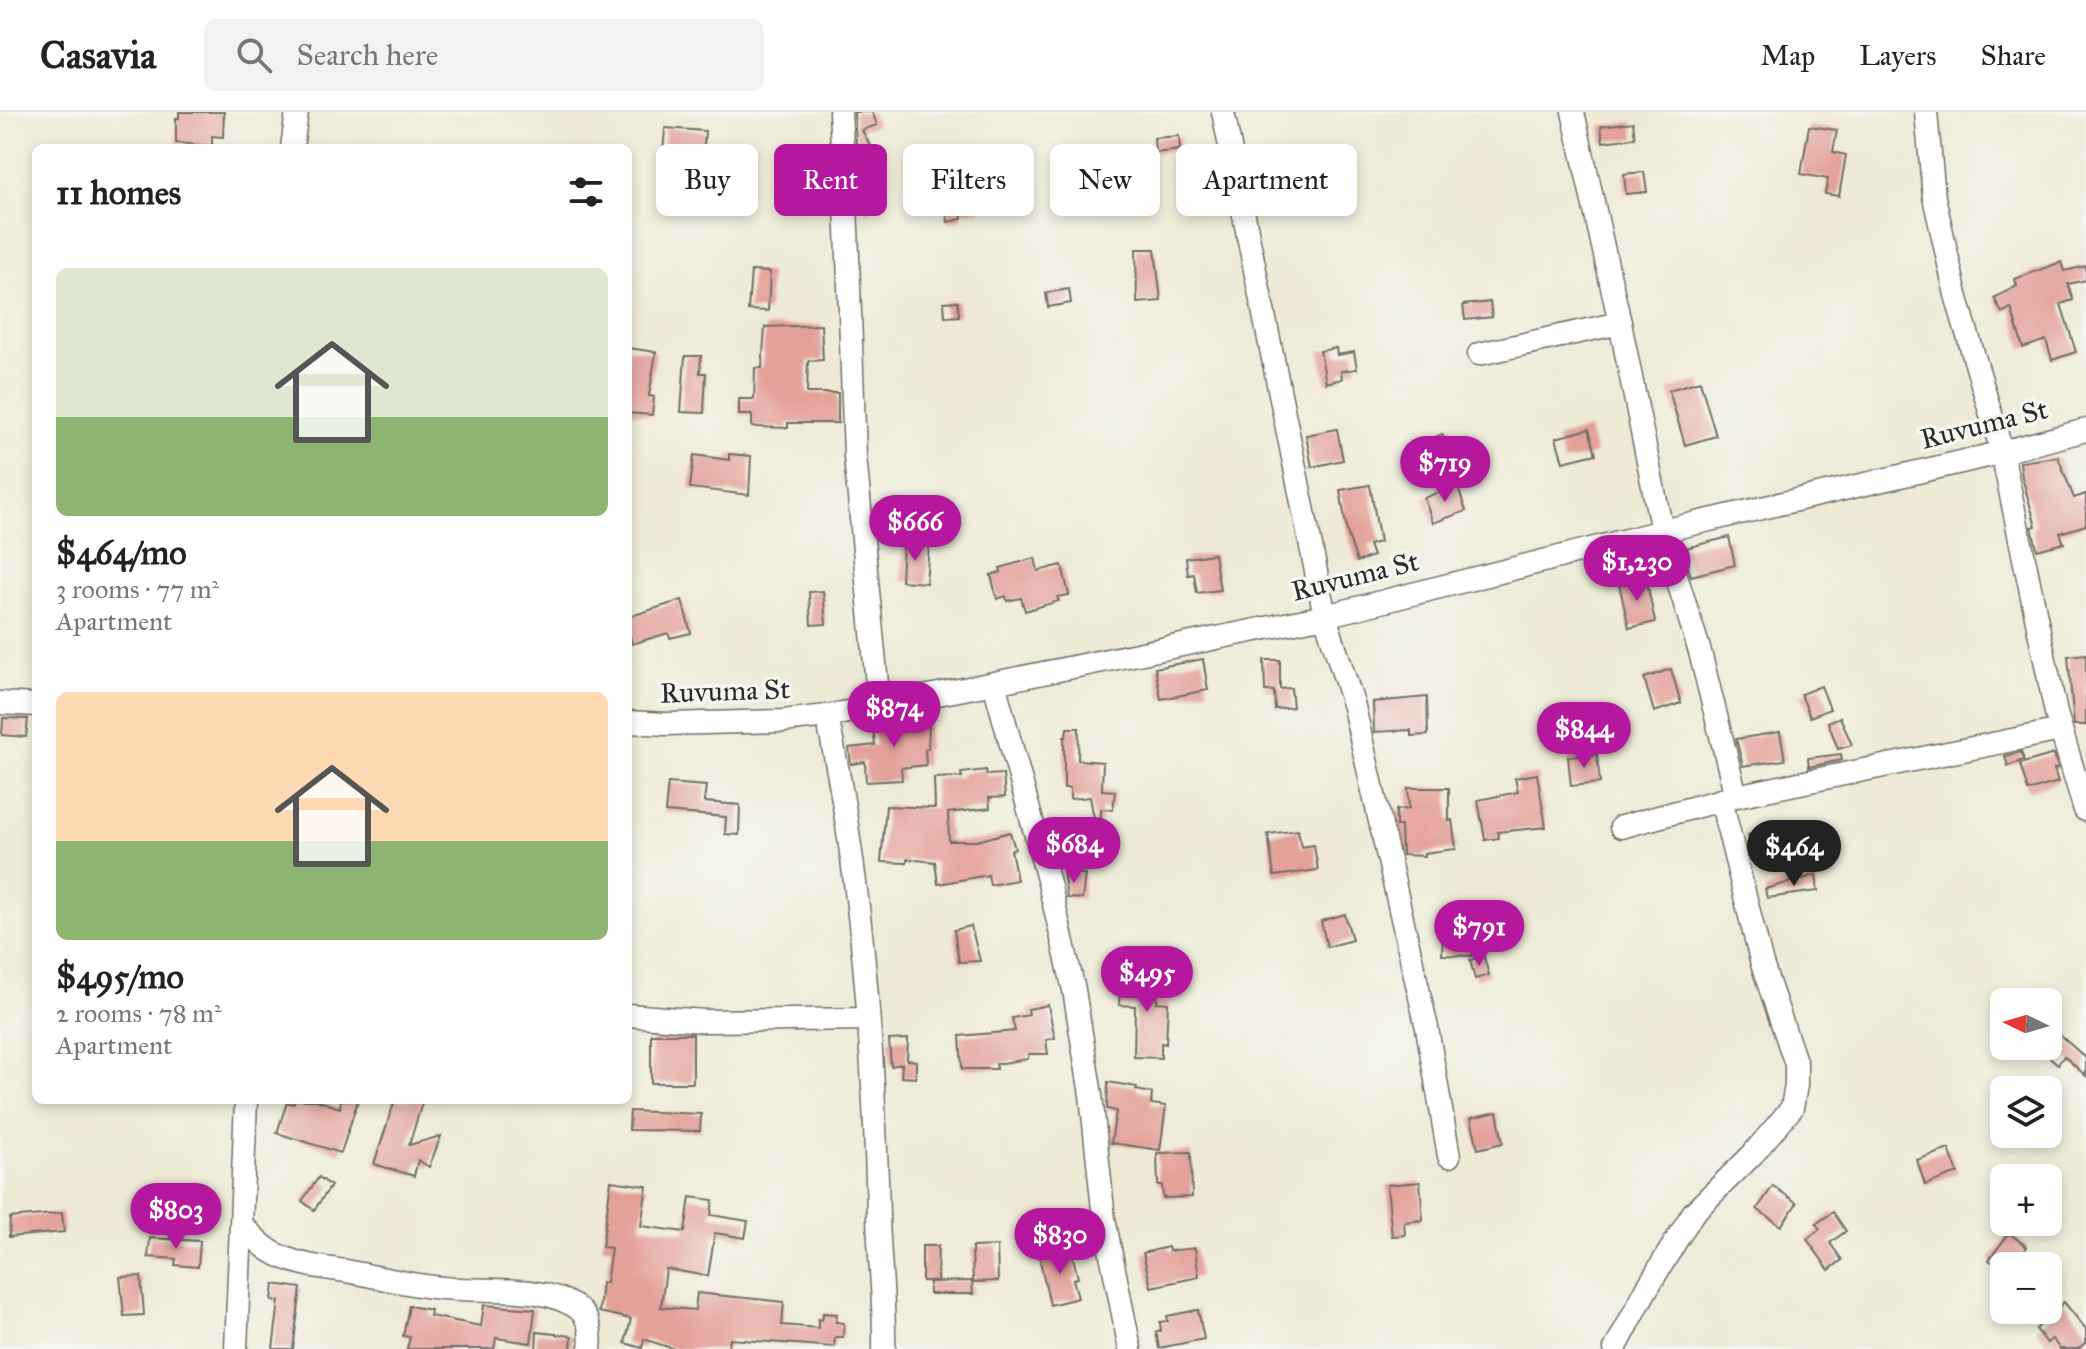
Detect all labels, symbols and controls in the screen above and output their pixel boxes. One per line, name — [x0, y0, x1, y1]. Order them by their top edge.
search box — [204, 19, 764, 91]
text: Casavia — [40, 32, 156, 78]
icon: search — [232, 33, 276, 77]
text: Search here — [296, 37, 438, 73]
text: Map — [1760, 38, 1815, 73]
text: Layers — [1859, 38, 1937, 73]
text: Share — [1981, 38, 2046, 73]
chip: Buy — [656, 144, 758, 216]
chip: Rent — [774, 144, 887, 216]
chip: Filters — [903, 144, 1034, 216]
chip: New — [1050, 144, 1160, 216]
chip: Apartment — [1176, 144, 1357, 216]
icon: filters — [564, 170, 608, 214]
text: 11 homes — [56, 172, 181, 213]
icon: home — [260, 320, 404, 464]
street label: Ruvuma St — [1917, 391, 2051, 457]
pin: $719 — [1398, 436, 1492, 504]
text: $719 — [1418, 446, 1472, 478]
pin: $666 — [868, 495, 962, 563]
text: $666 — [887, 505, 943, 537]
text: $464/mo — [56, 532, 187, 573]
pin: $1,230 — [1572, 535, 1702, 603]
street label: Ruvuma St — [1288, 543, 1422, 609]
text: $1,230 — [1602, 545, 1672, 577]
text: 3 rooms · 77 m² — [56, 573, 219, 605]
text: Apartment — [56, 605, 172, 637]
street label: Ruvuma St — [659, 671, 791, 711]
pin: $874 — [847, 681, 941, 749]
text: $874 — [865, 691, 923, 723]
pin: $844 — [1537, 702, 1631, 770]
text: $844 — [1555, 712, 1613, 744]
icon: home — [260, 744, 404, 888]
pin: $684 — [1027, 817, 1121, 885]
pin: $464 — [1747, 820, 1841, 888]
text: $684 — [1045, 827, 1103, 859]
text: $464 — [1765, 830, 1823, 862]
pin: $791 — [1432, 900, 1526, 968]
text: $791 — [1452, 910, 1506, 942]
pin: $495 — [1100, 946, 1194, 1014]
text: $495/mo — [56, 956, 184, 997]
text: $495 — [1119, 956, 1175, 988]
north arrow — [1990, 988, 2062, 1060]
map controls — [1990, 988, 2062, 1324]
text: 2 rooms · 78 m² — [56, 997, 221, 1029]
text: Apartment — [56, 1029, 172, 1061]
button: layers — [1990, 1076, 2062, 1148]
button: + — [1990, 1164, 2062, 1236]
pin: $803 — [129, 1183, 223, 1251]
text: $803 — [149, 1193, 203, 1225]
pin: $830 — [1013, 1208, 1107, 1276]
text: $830 — [1033, 1218, 1087, 1250]
button: − — [1990, 1252, 2062, 1324]

